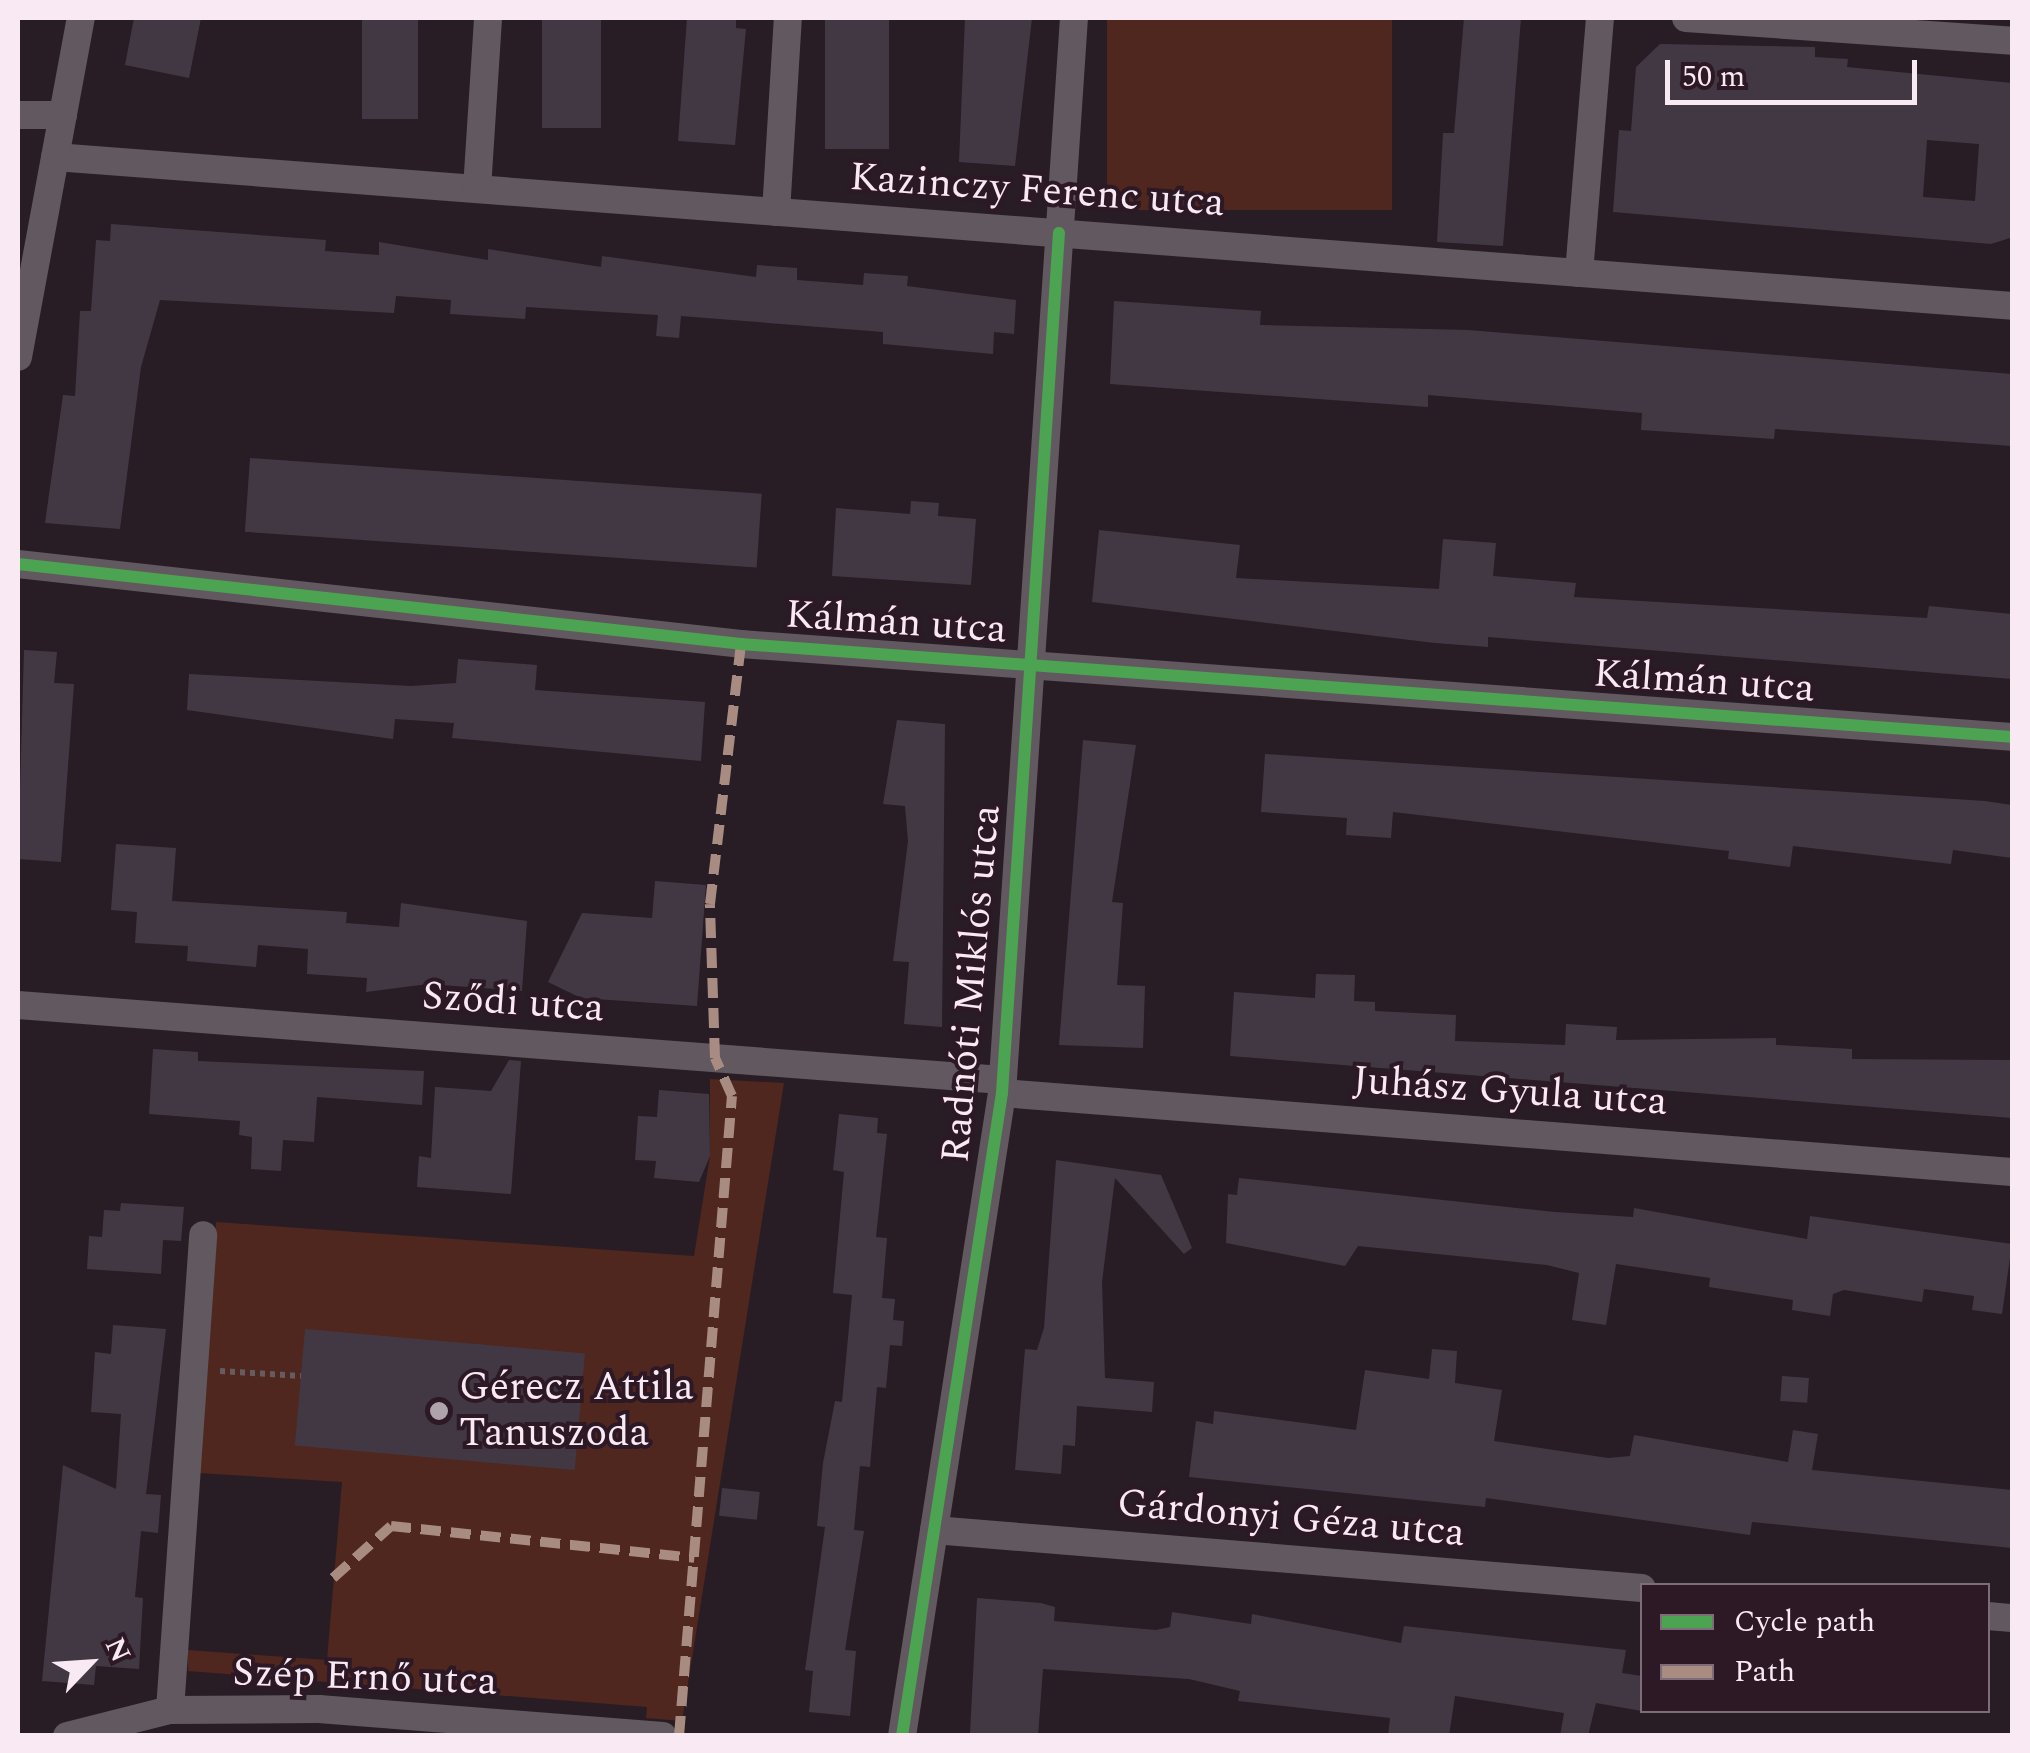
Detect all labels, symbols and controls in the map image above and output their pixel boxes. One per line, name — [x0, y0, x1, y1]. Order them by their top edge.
scale bar — [1670, 40, 1922, 102]
text: 50 m — [1682, 54, 1745, 100]
street label: Kazinczy Ferenc utca — [848, 154, 1226, 228]
street label: Kálmán utca — [784, 591, 1008, 655]
street label: Kálmán utca — [1592, 650, 1816, 714]
street label: Radnóti Miklós utca — [932, 803, 1012, 1165]
street label: Sződi utca — [420, 973, 606, 1033]
street label: Juhász Gyula utca — [1351, 1057, 1669, 1127]
place label: Gérecz Attila Tanuszoda — [459, 1364, 694, 1458]
marker: Gérecz Attila Tanuszoda — [428, 1400, 450, 1422]
street label: Gárdonyi Géza utca — [1115, 1480, 1467, 1558]
legend — [1640, 1583, 1990, 1713]
text: Cycle path — [1734, 1599, 1875, 1645]
north arrow — [40, 1613, 140, 1713]
text: N — [93, 1631, 142, 1670]
street label: Szép Ernő utca — [232, 1649, 498, 1707]
text: Path — [1734, 1649, 1795, 1695]

